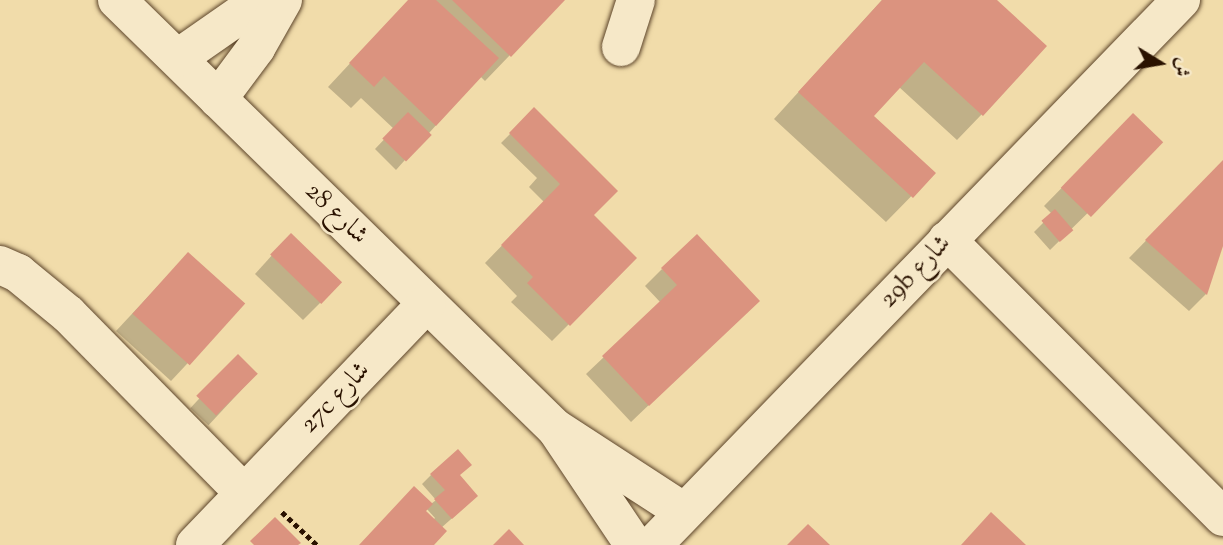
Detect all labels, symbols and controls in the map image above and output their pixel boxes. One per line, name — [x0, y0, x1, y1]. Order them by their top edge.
north arrow — [1125, 28, 1195, 98]
text: ش — [1166, 55, 1196, 79]
street label: شارع 28 — [298, 176, 374, 252]
street label: 29b شارع — [874, 229, 958, 315]
street label: 27c شارع — [295, 356, 377, 440]

